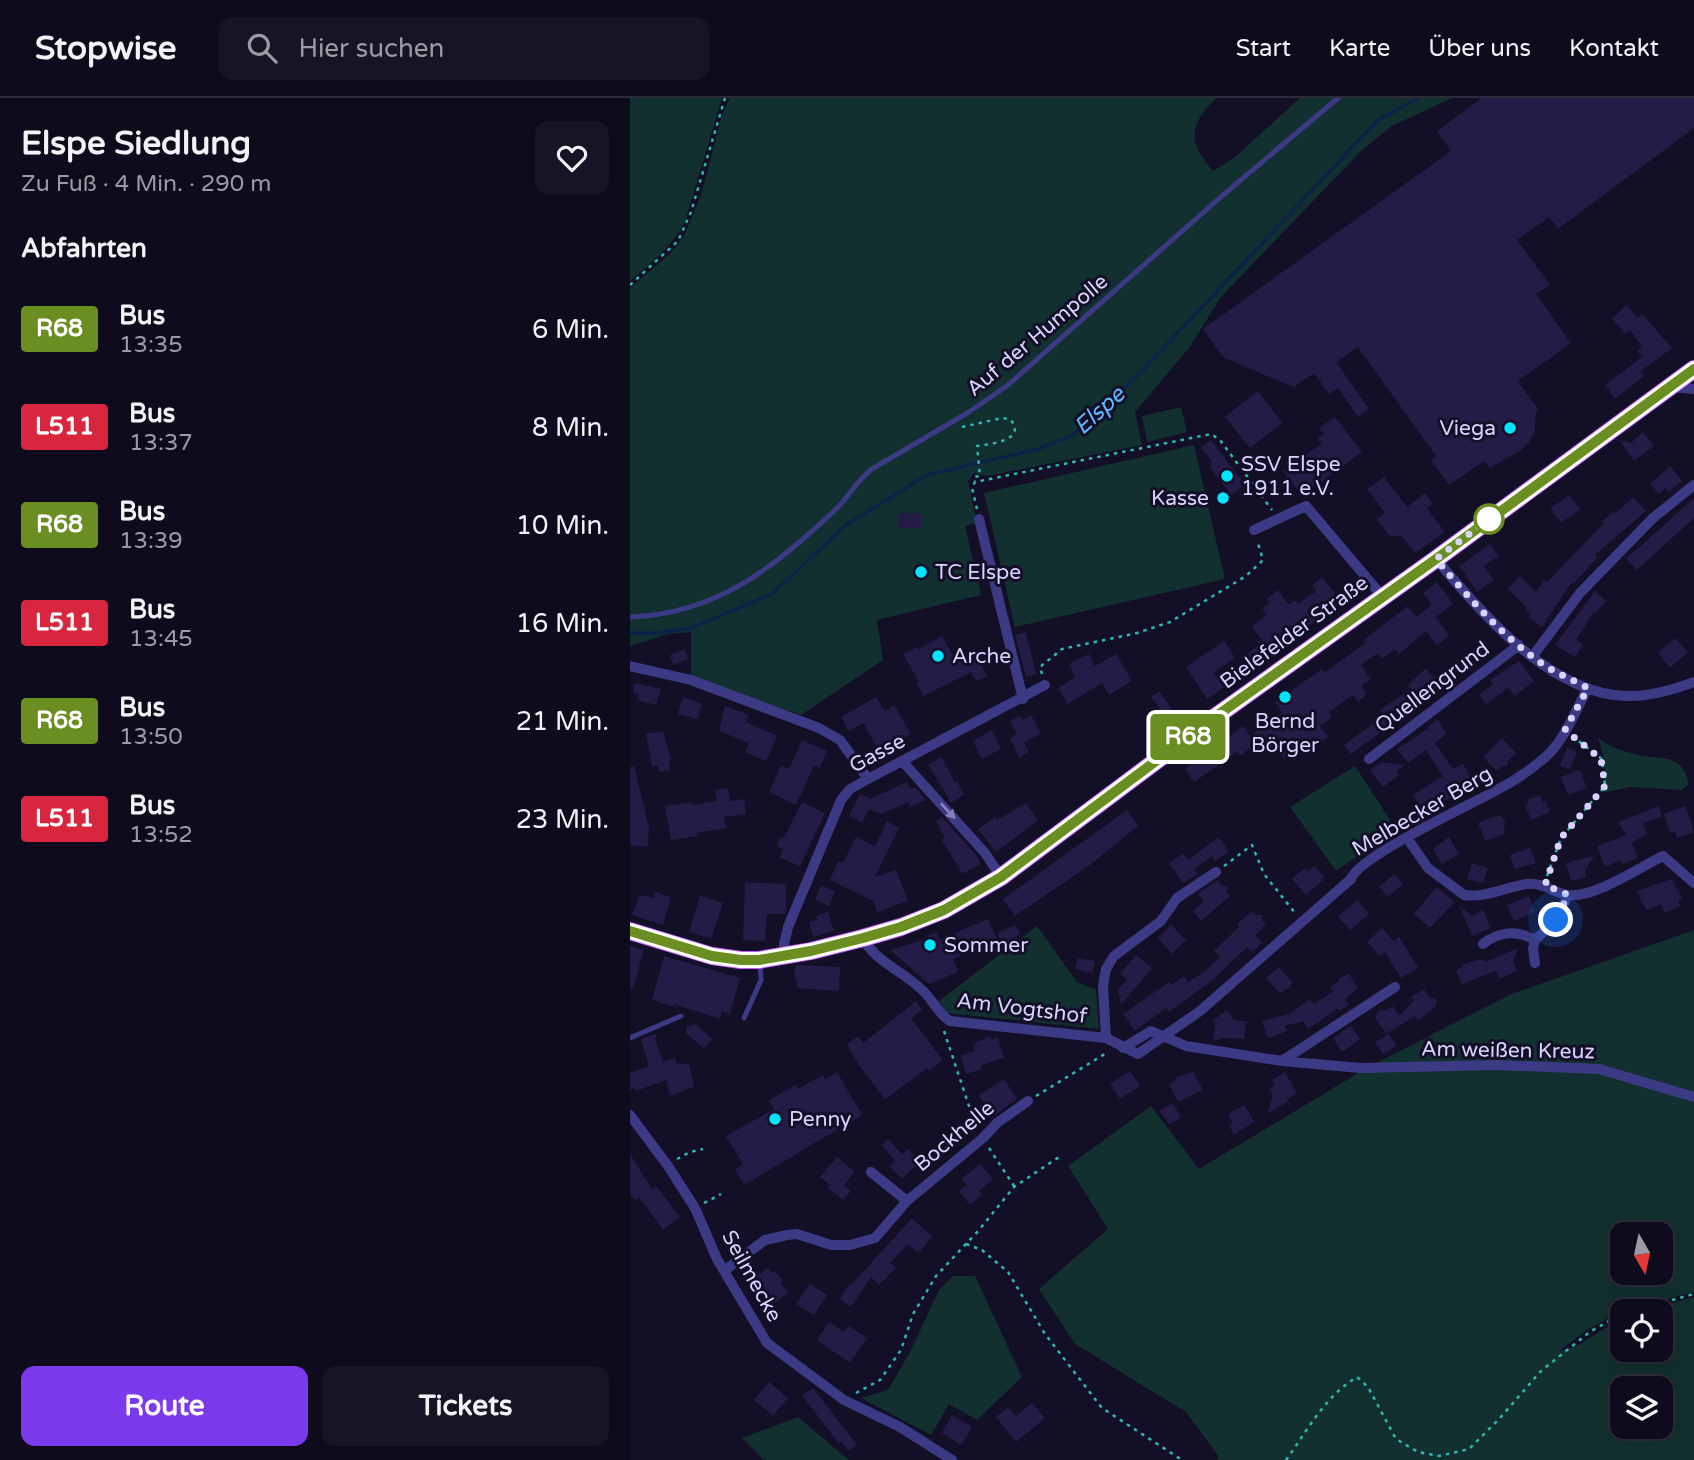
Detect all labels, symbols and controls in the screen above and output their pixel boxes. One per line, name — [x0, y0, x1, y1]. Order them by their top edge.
search box — [219, 17, 709, 80]
text: Stopwise — [35, 29, 177, 68]
icon: search — [243, 29, 281, 67]
text: Hier suchen — [299, 33, 444, 64]
text: Start — [1236, 34, 1291, 63]
text: Karte — [1329, 34, 1390, 63]
text: Über uns — [1428, 34, 1531, 63]
text: Kontakt — [1569, 34, 1659, 63]
button: heart — [535, 121, 609, 195]
text: Elspe Siedlung — [21, 124, 251, 163]
text: Zu Fuß · 4 Min. · 290 m — [21, 170, 271, 198]
text: Abfahrten — [21, 233, 147, 264]
street label: Auf der Humpolle — [962, 269, 1113, 402]
text: Bus — [119, 300, 165, 331]
text: R68 — [36, 314, 83, 343]
text: 6 Min. — [532, 314, 609, 345]
text: 13:35 — [119, 331, 183, 359]
water label: Elspe — [1068, 379, 1132, 441]
text: Bus — [129, 398, 175, 429]
text: L511 — [35, 412, 94, 441]
text: 8 Min. — [532, 412, 609, 443]
place label: Viega — [1439, 416, 1496, 441]
marker: Viega — [1502, 420, 1518, 436]
text: 13:37 — [129, 429, 193, 457]
place label: SSV Elspe 1911 e.V. — [1241, 452, 1341, 501]
marker: SSV Elspe 1911 e.V. — [1219, 468, 1235, 484]
place label: Kasse — [1151, 486, 1209, 511]
marker: Kasse — [1215, 490, 1231, 506]
text: Bus — [119, 496, 165, 527]
unlabelled marker — [1474, 504, 1504, 534]
text: R68 — [36, 510, 83, 539]
text: 10 Min. — [516, 510, 609, 541]
text: 13:39 — [119, 527, 183, 555]
place label: TC Elspe — [935, 560, 1021, 585]
marker: TC Elspe — [913, 564, 929, 580]
street label: Bielefelder Straße — [1215, 570, 1373, 694]
text: Bus — [129, 594, 175, 625]
text: L511 — [35, 608, 94, 637]
text: 16 Min. — [516, 608, 609, 639]
text: 13:45 — [129, 625, 193, 653]
street label: Quellengrund — [1370, 636, 1494, 739]
place label: Arche — [952, 644, 1011, 669]
marker: Arche — [930, 648, 946, 664]
marker: Bernd Börger — [1277, 689, 1293, 705]
text: Bus — [119, 692, 165, 723]
text: R68 — [36, 706, 83, 735]
text: 21 Min. — [516, 706, 609, 737]
place label: Bernd Börger — [1251, 709, 1319, 758]
line badge: R68 — [1148, 714, 1228, 760]
text: R68 — [1164, 722, 1212, 751]
text: 13:50 — [119, 723, 183, 751]
street label: Gasse — [845, 728, 910, 779]
street label: Melbecker Berg — [1348, 761, 1497, 862]
text: Bus — [129, 790, 175, 821]
one-way arrow — [940, 802, 956, 819]
text: L511 — [35, 804, 94, 833]
text: 23 Min. — [516, 804, 609, 835]
text: 13:52 — [129, 821, 193, 849]
your location — [1538, 902, 1573, 937]
place label: Sommer — [944, 933, 1028, 958]
marker: Sommer — [922, 937, 938, 953]
street label: Am Vogtshof — [955, 988, 1089, 1029]
street label: Am weißen Kreuz — [1421, 1036, 1595, 1065]
street label: Bockhelle — [909, 1096, 1000, 1177]
place label: Penny — [789, 1107, 851, 1132]
marker: Penny — [767, 1111, 783, 1127]
north arrow — [1610, 1222, 1673, 1284]
map controls — [1610, 1222, 1673, 1439]
street label: Seilmecke — [716, 1226, 787, 1326]
button: locate — [1610, 1299, 1673, 1362]
button: Route — [21, 1366, 308, 1446]
button: Tickets — [322, 1366, 609, 1446]
button: layers — [1610, 1376, 1673, 1439]

